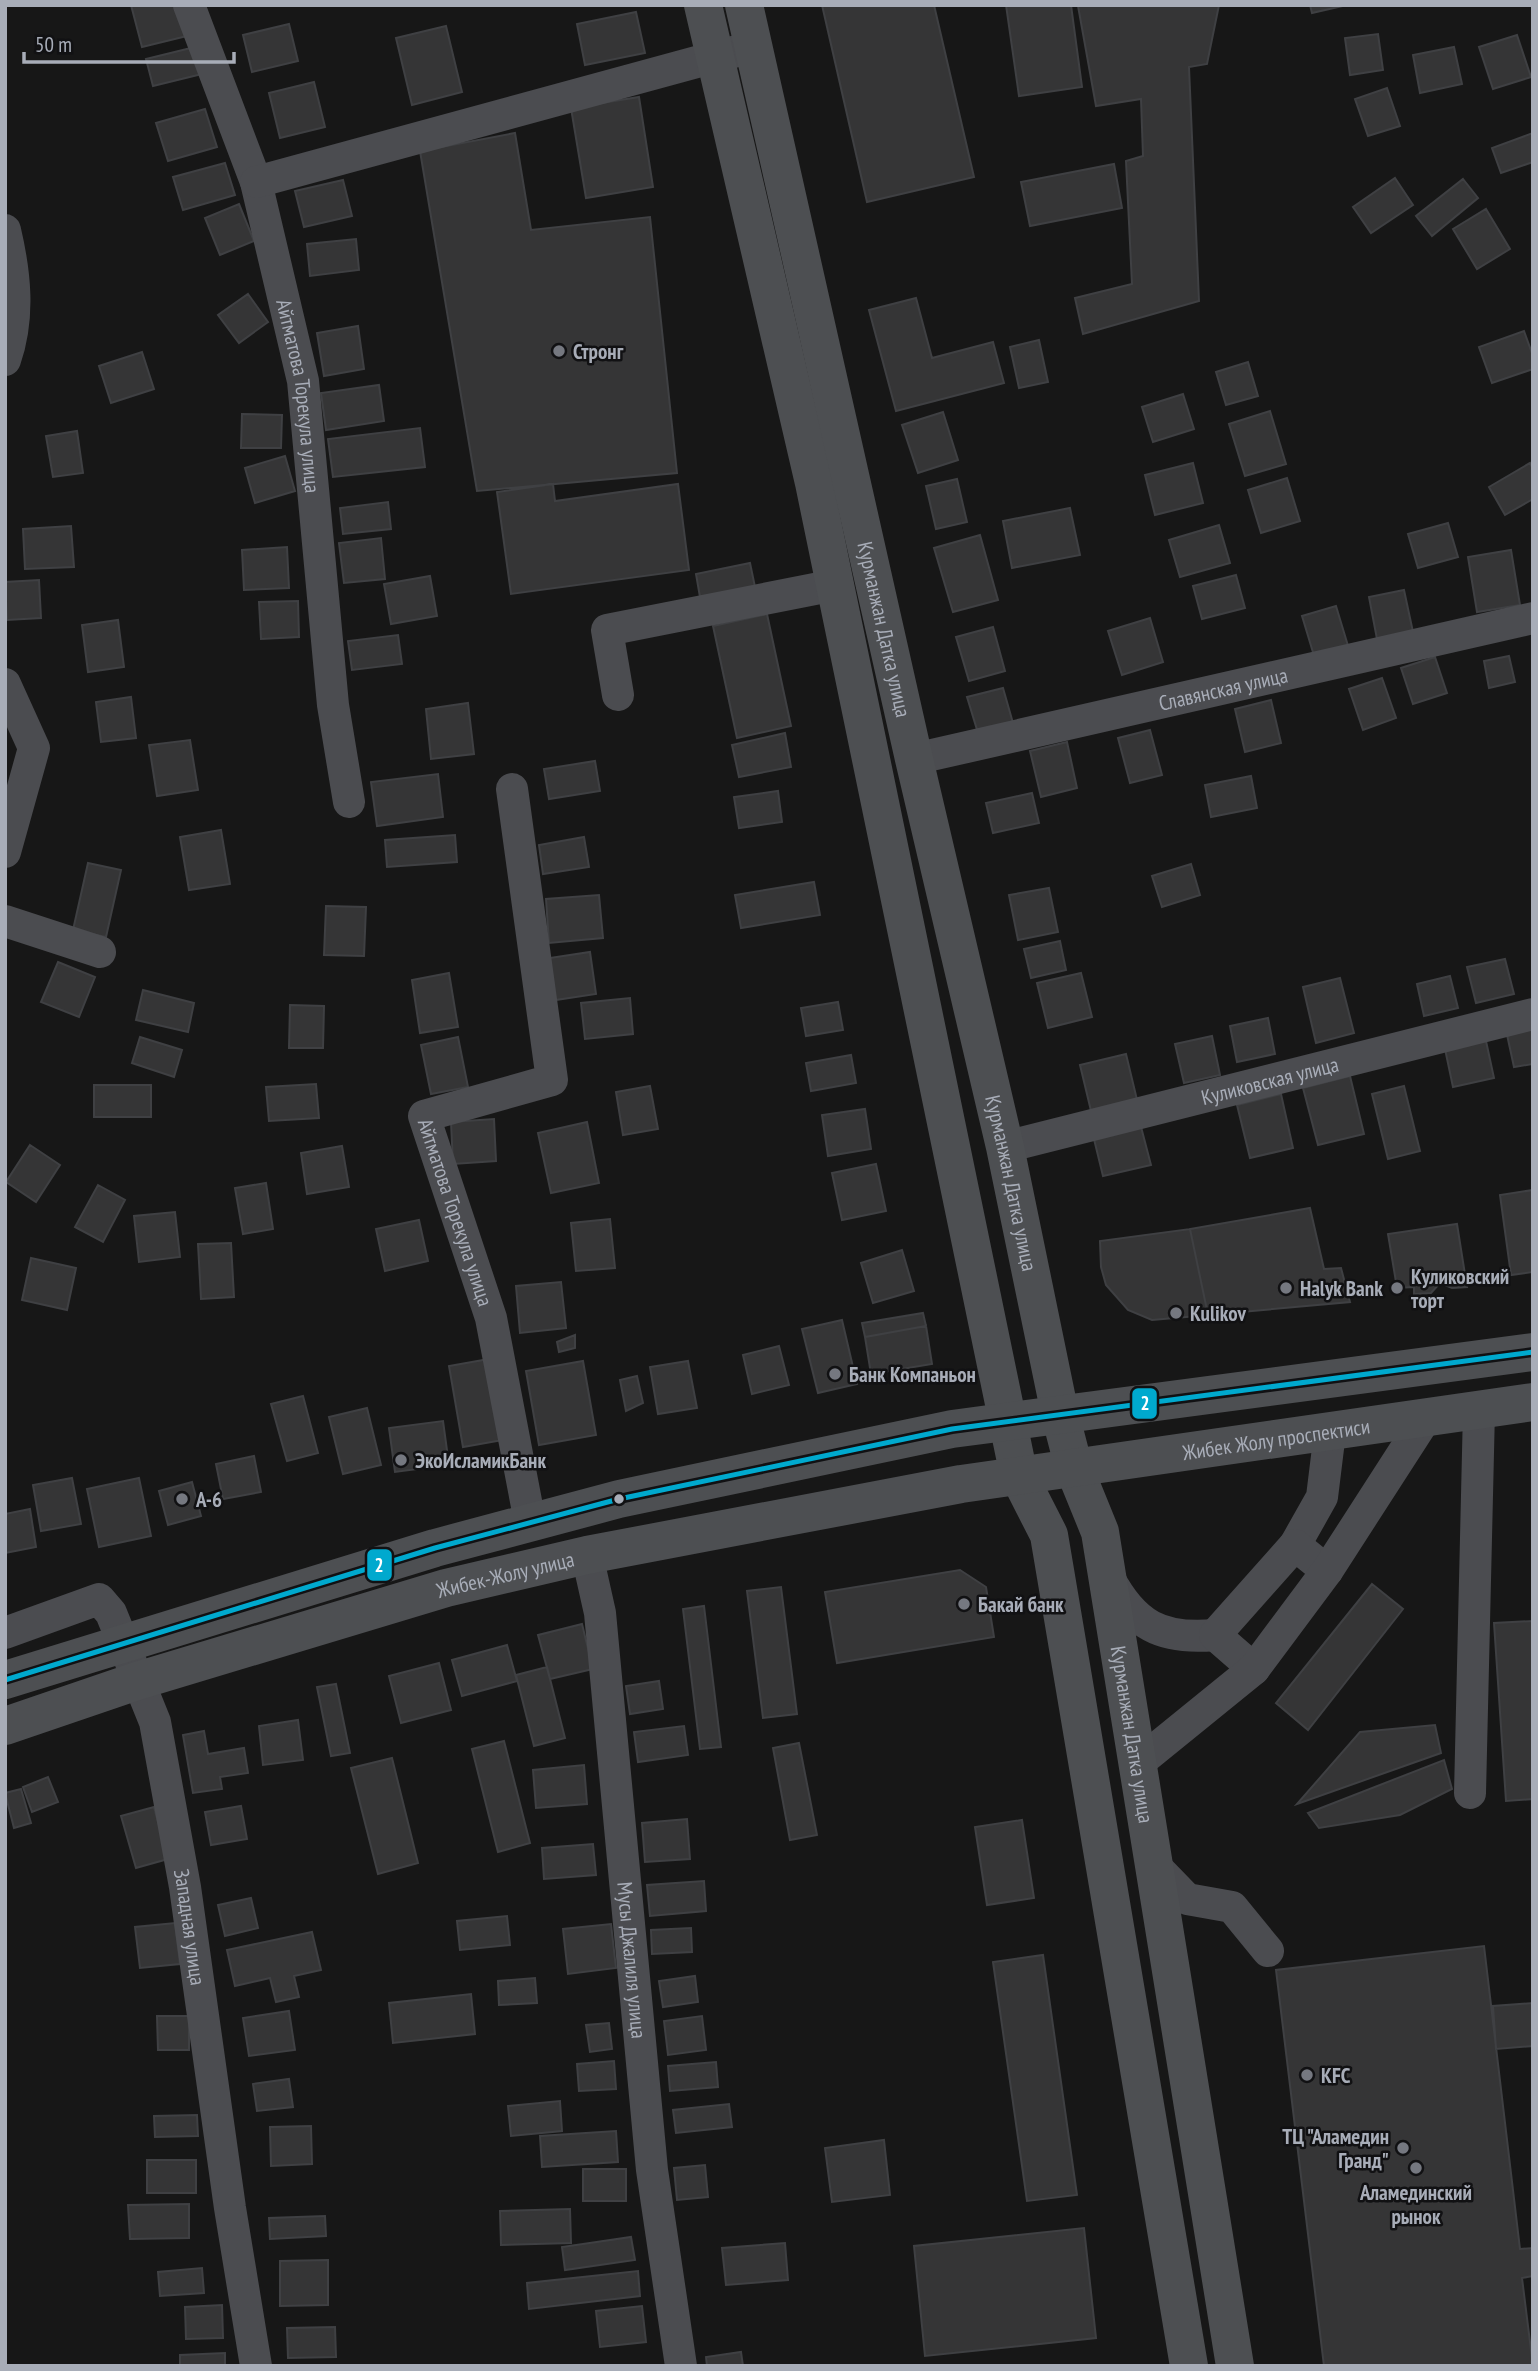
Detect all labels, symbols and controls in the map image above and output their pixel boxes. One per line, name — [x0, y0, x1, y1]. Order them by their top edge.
scale bar — [24, 21, 234, 65]
text: 50 m — [35, 31, 72, 58]
street label: Айтматова Торекула улица — [271, 296, 327, 494]
place label: Стронг — [573, 338, 624, 365]
marker: Стронг — [551, 343, 567, 359]
street label: Курманжан Датка улица — [852, 539, 918, 720]
street label: Славянская улица — [1156, 661, 1290, 716]
street label: Куликовская улица — [1198, 1050, 1341, 1111]
street label: Курманжан Датка улица — [980, 1092, 1044, 1273]
street label: Айтматова Торекула улица — [412, 1115, 500, 1309]
place label: Куликовский торт — [1411, 1263, 1509, 1314]
place label: Halyk Bank — [1300, 1275, 1383, 1302]
marker: Halyk Bank — [1278, 1280, 1294, 1296]
marker: Куликовский торт — [1389, 1280, 1405, 1296]
place label: Kulikov — [1190, 1300, 1246, 1327]
marker: Kulikov — [1168, 1305, 1184, 1321]
place label: Банк Компаньон — [849, 1361, 976, 1388]
marker: Банк Компаньон — [827, 1366, 843, 1382]
line badge: 2 — [1131, 1387, 1158, 1420]
text: 2 — [1140, 1391, 1150, 1415]
street label: Жибек Жолу проспектиси — [1180, 1412, 1372, 1466]
place label: ЭкоИсламикБанк — [415, 1447, 546, 1474]
marker: ЭкоИсламикБанк — [393, 1452, 409, 1468]
place label: А-6 — [195, 1486, 222, 1513]
marker: А-6 — [174, 1491, 190, 1507]
unlabelled marker — [612, 1492, 626, 1506]
street label: Жибек-Жолу улица — [432, 1545, 577, 1604]
line badge: 2 — [366, 1548, 393, 1582]
text: 2 — [374, 1553, 384, 1577]
place label: Бакай банк — [978, 1591, 1064, 1618]
marker: Бакай банк — [956, 1596, 972, 1612]
street label: Курманжан Датка улица — [1105, 1644, 1160, 1825]
street label: Западная улица — [168, 1867, 212, 1987]
street label: Мусы Джалиля улица — [612, 1881, 653, 2040]
place label: KFC — [1321, 2062, 1351, 2089]
marker: KFC — [1299, 2067, 1315, 2083]
place label: ТЦ "Аламедин Гранд" — [1282, 2123, 1389, 2174]
marker: ТЦ "Аламедин Гранд" — [1395, 2140, 1411, 2156]
marker: Аламединский рынок — [1408, 2160, 1424, 2176]
place label: Аламединский рынок — [1359, 2179, 1472, 2230]

